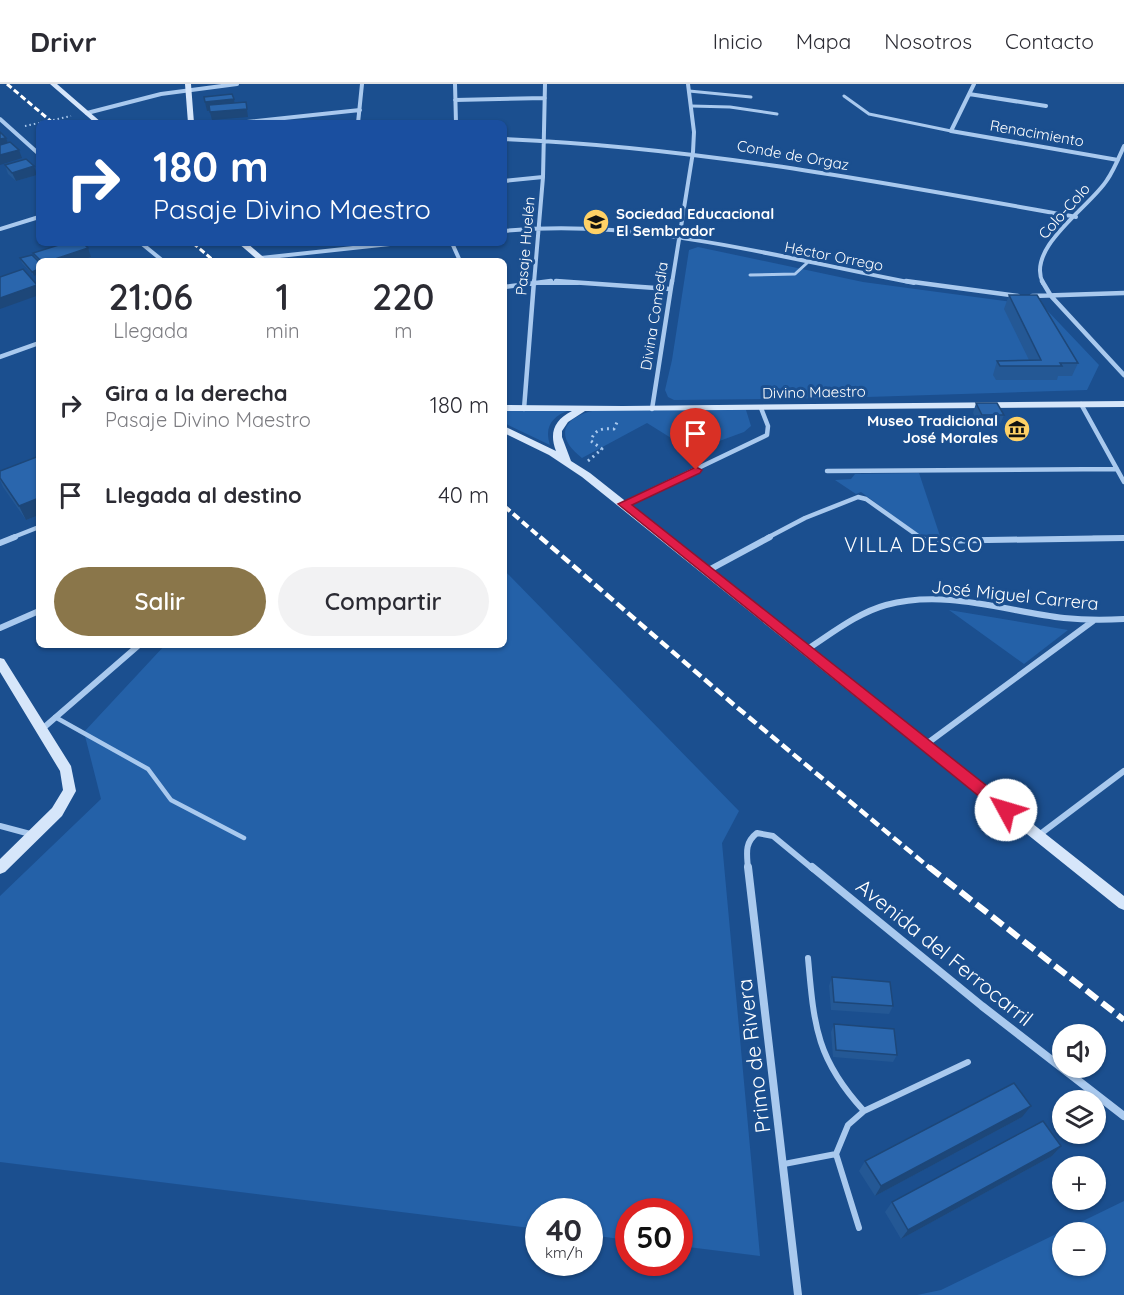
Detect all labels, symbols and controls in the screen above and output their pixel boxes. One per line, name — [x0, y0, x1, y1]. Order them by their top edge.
text: Drivr — [30, 24, 97, 59]
text: Inicio — [713, 28, 763, 54]
text: Mapa — [796, 28, 851, 54]
text: Nosotros — [884, 28, 972, 54]
text: Contacto — [1005, 28, 1094, 54]
street label: Renacimiento — [988, 115, 1086, 151]
street label: Conde de Orgaz — [735, 136, 851, 174]
text: 180 m — [153, 140, 269, 193]
icon: right — [54, 144, 132, 222]
street label: Colo-Colo — [1034, 179, 1094, 243]
text: Pasaje Divino Maestro — [153, 192, 431, 226]
street label: Pasaje Huelén — [511, 196, 539, 296]
place label: Sociedad Educacional El Sembrador — [616, 204, 774, 240]
school or university icon: Sociedad Educacional El Sembrador — [581, 207, 611, 237]
street label: Héctor Orrego — [783, 237, 885, 275]
street label: Divina Comedia — [636, 260, 672, 372]
text: 21:06 — [108, 274, 193, 319]
text: 1 — [276, 274, 289, 319]
text: 220 — [372, 274, 435, 319]
text: Llegada — [113, 318, 188, 343]
text: min — [265, 318, 300, 343]
text: m — [394, 318, 412, 343]
text: Gira a la derecha — [105, 379, 288, 407]
street label: Divino Maestro — [762, 382, 866, 402]
icon: right — [54, 389, 87, 422]
text: 180 m — [430, 391, 489, 419]
text: Pasaje Divino Maestro — [105, 407, 311, 432]
pin — [670, 408, 721, 470]
place label: Museo Tradicional José Morales — [867, 411, 998, 447]
museum icon: Museo Tradicional José Morales — [1002, 414, 1032, 444]
icon: arrive — [679, 417, 712, 450]
icon: arrive — [54, 479, 87, 512]
text: Llegada al destino — [105, 481, 302, 509]
text: 40 m — [438, 481, 489, 509]
district label: VILLA DESCO — [844, 532, 984, 557]
button: Salir — [54, 567, 266, 636]
button: Compartir — [278, 567, 489, 636]
street label: José Miguel Carrera — [930, 575, 1100, 615]
position arrow — [974, 778, 1038, 842]
street label: Avenida del Ferrocarril — [851, 873, 1039, 1031]
street label: Primo de Rivera — [731, 978, 775, 1134]
map controls — [1052, 1024, 1106, 1276]
button: sound — [1052, 1024, 1106, 1078]
button: layers — [1052, 1090, 1106, 1144]
button: + — [1052, 1156, 1106, 1210]
speed limit sign: 50 — [615, 1198, 693, 1276]
text: 40 — [546, 1211, 582, 1249]
button: − — [1052, 1222, 1106, 1276]
text: km/h — [545, 1243, 583, 1262]

